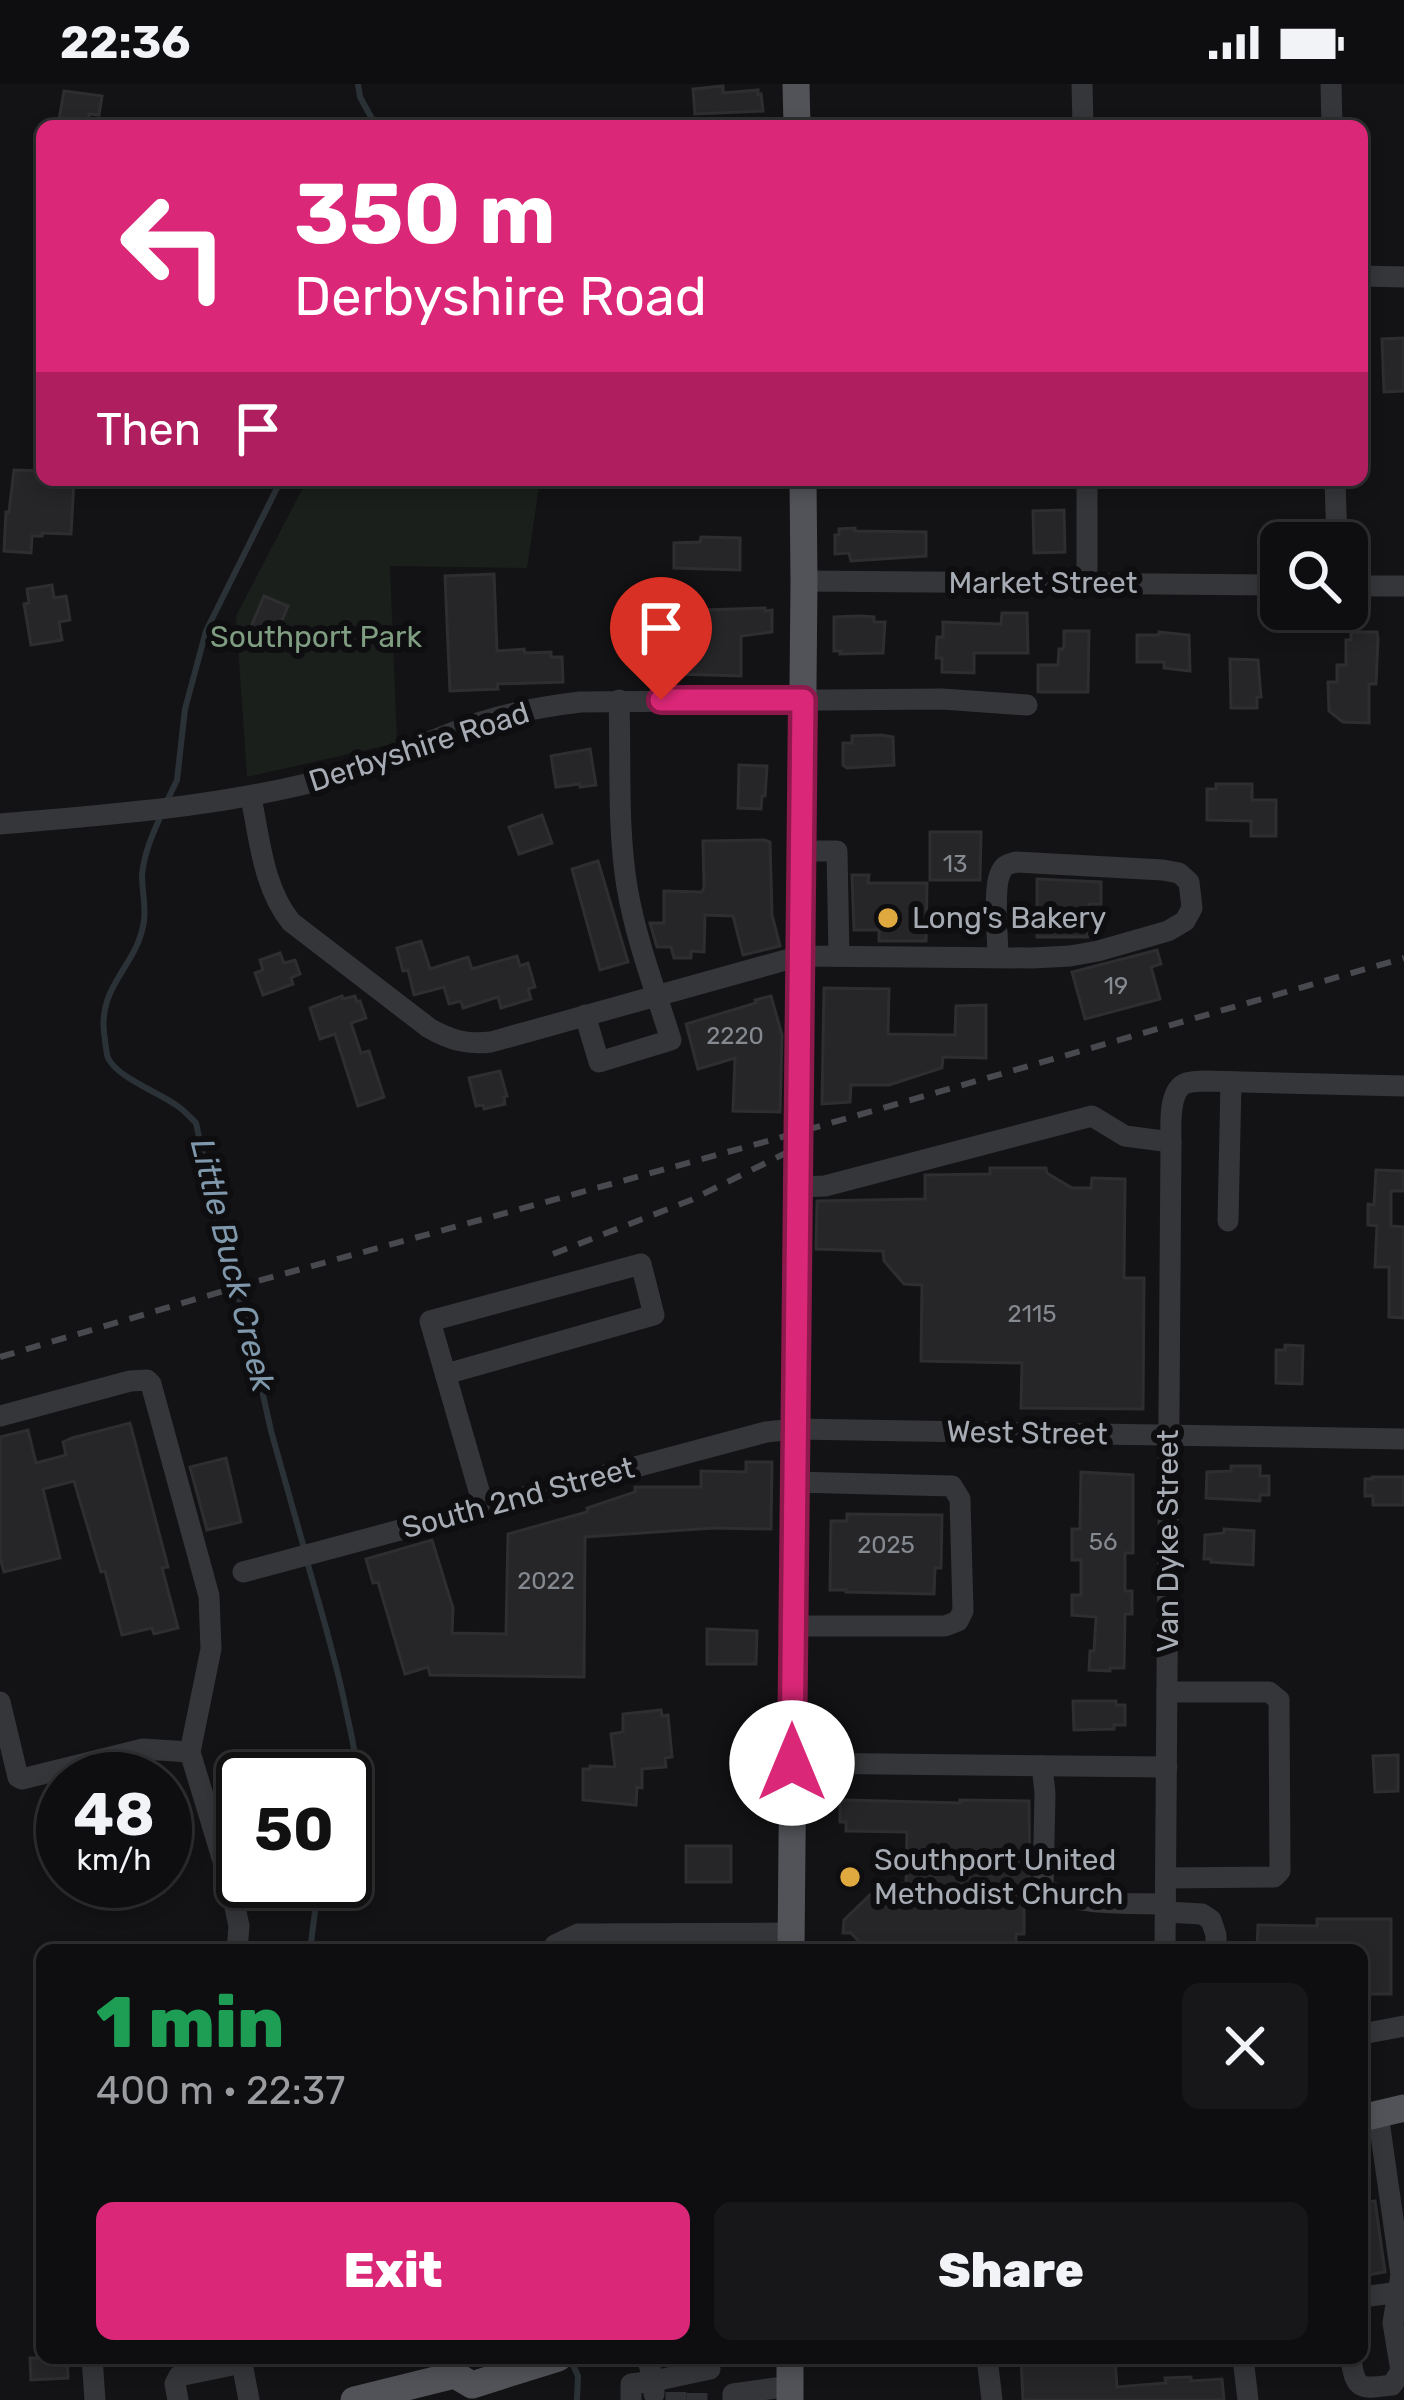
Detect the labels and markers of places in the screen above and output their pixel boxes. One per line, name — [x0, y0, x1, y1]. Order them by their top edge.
pin — [610, 577, 712, 700]
place label: Long's Bakery — [912, 900, 1106, 936]
marker: Long's Bakery — [875, 905, 901, 931]
place label: Southport United Methodist Church — [874, 1842, 1123, 1912]
marker: Southport United Methodist Church — [837, 1864, 863, 1890]

